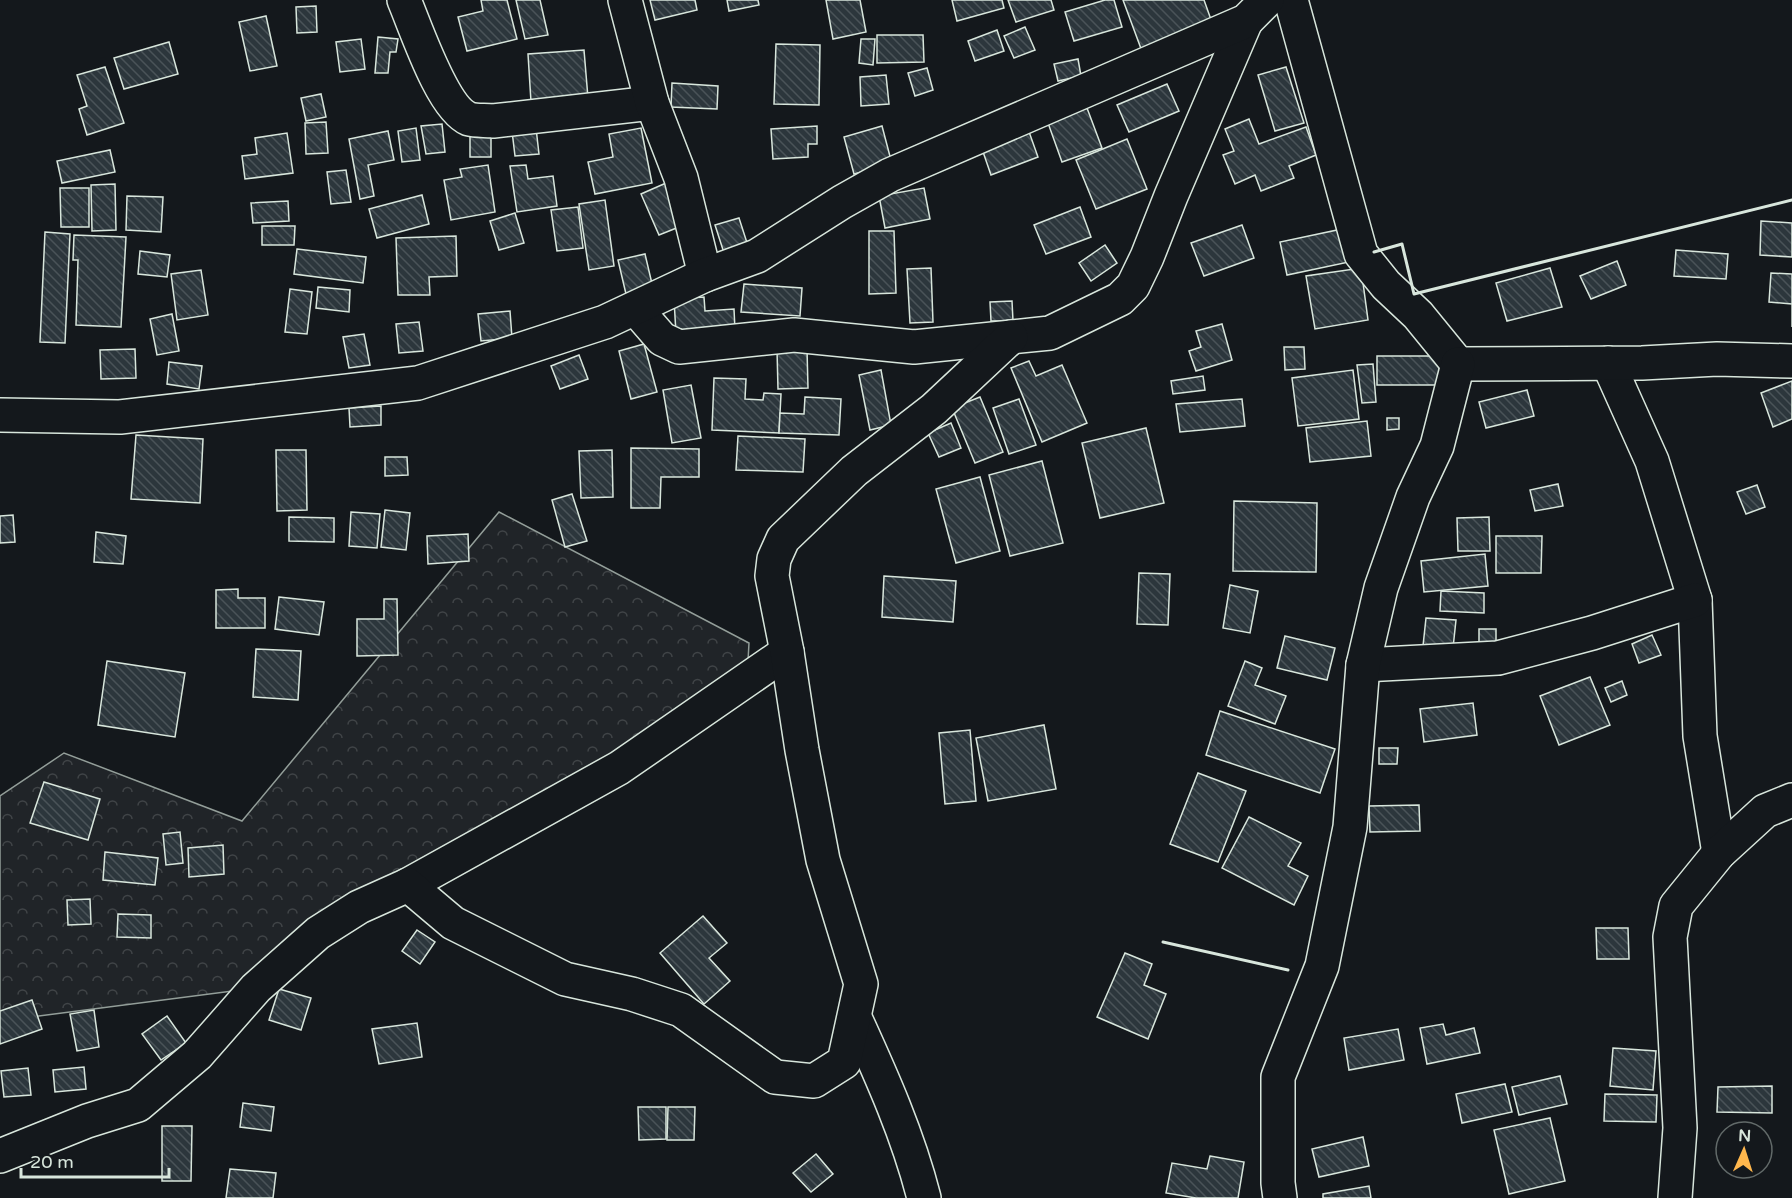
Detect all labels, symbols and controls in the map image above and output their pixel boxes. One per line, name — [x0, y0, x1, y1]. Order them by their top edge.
north arrow — [1714, 1120, 1774, 1180]
text: N — [1738, 1126, 1752, 1146]
scale bar — [21, 1141, 170, 1179]
text: 20 m — [30, 1151, 74, 1173]

